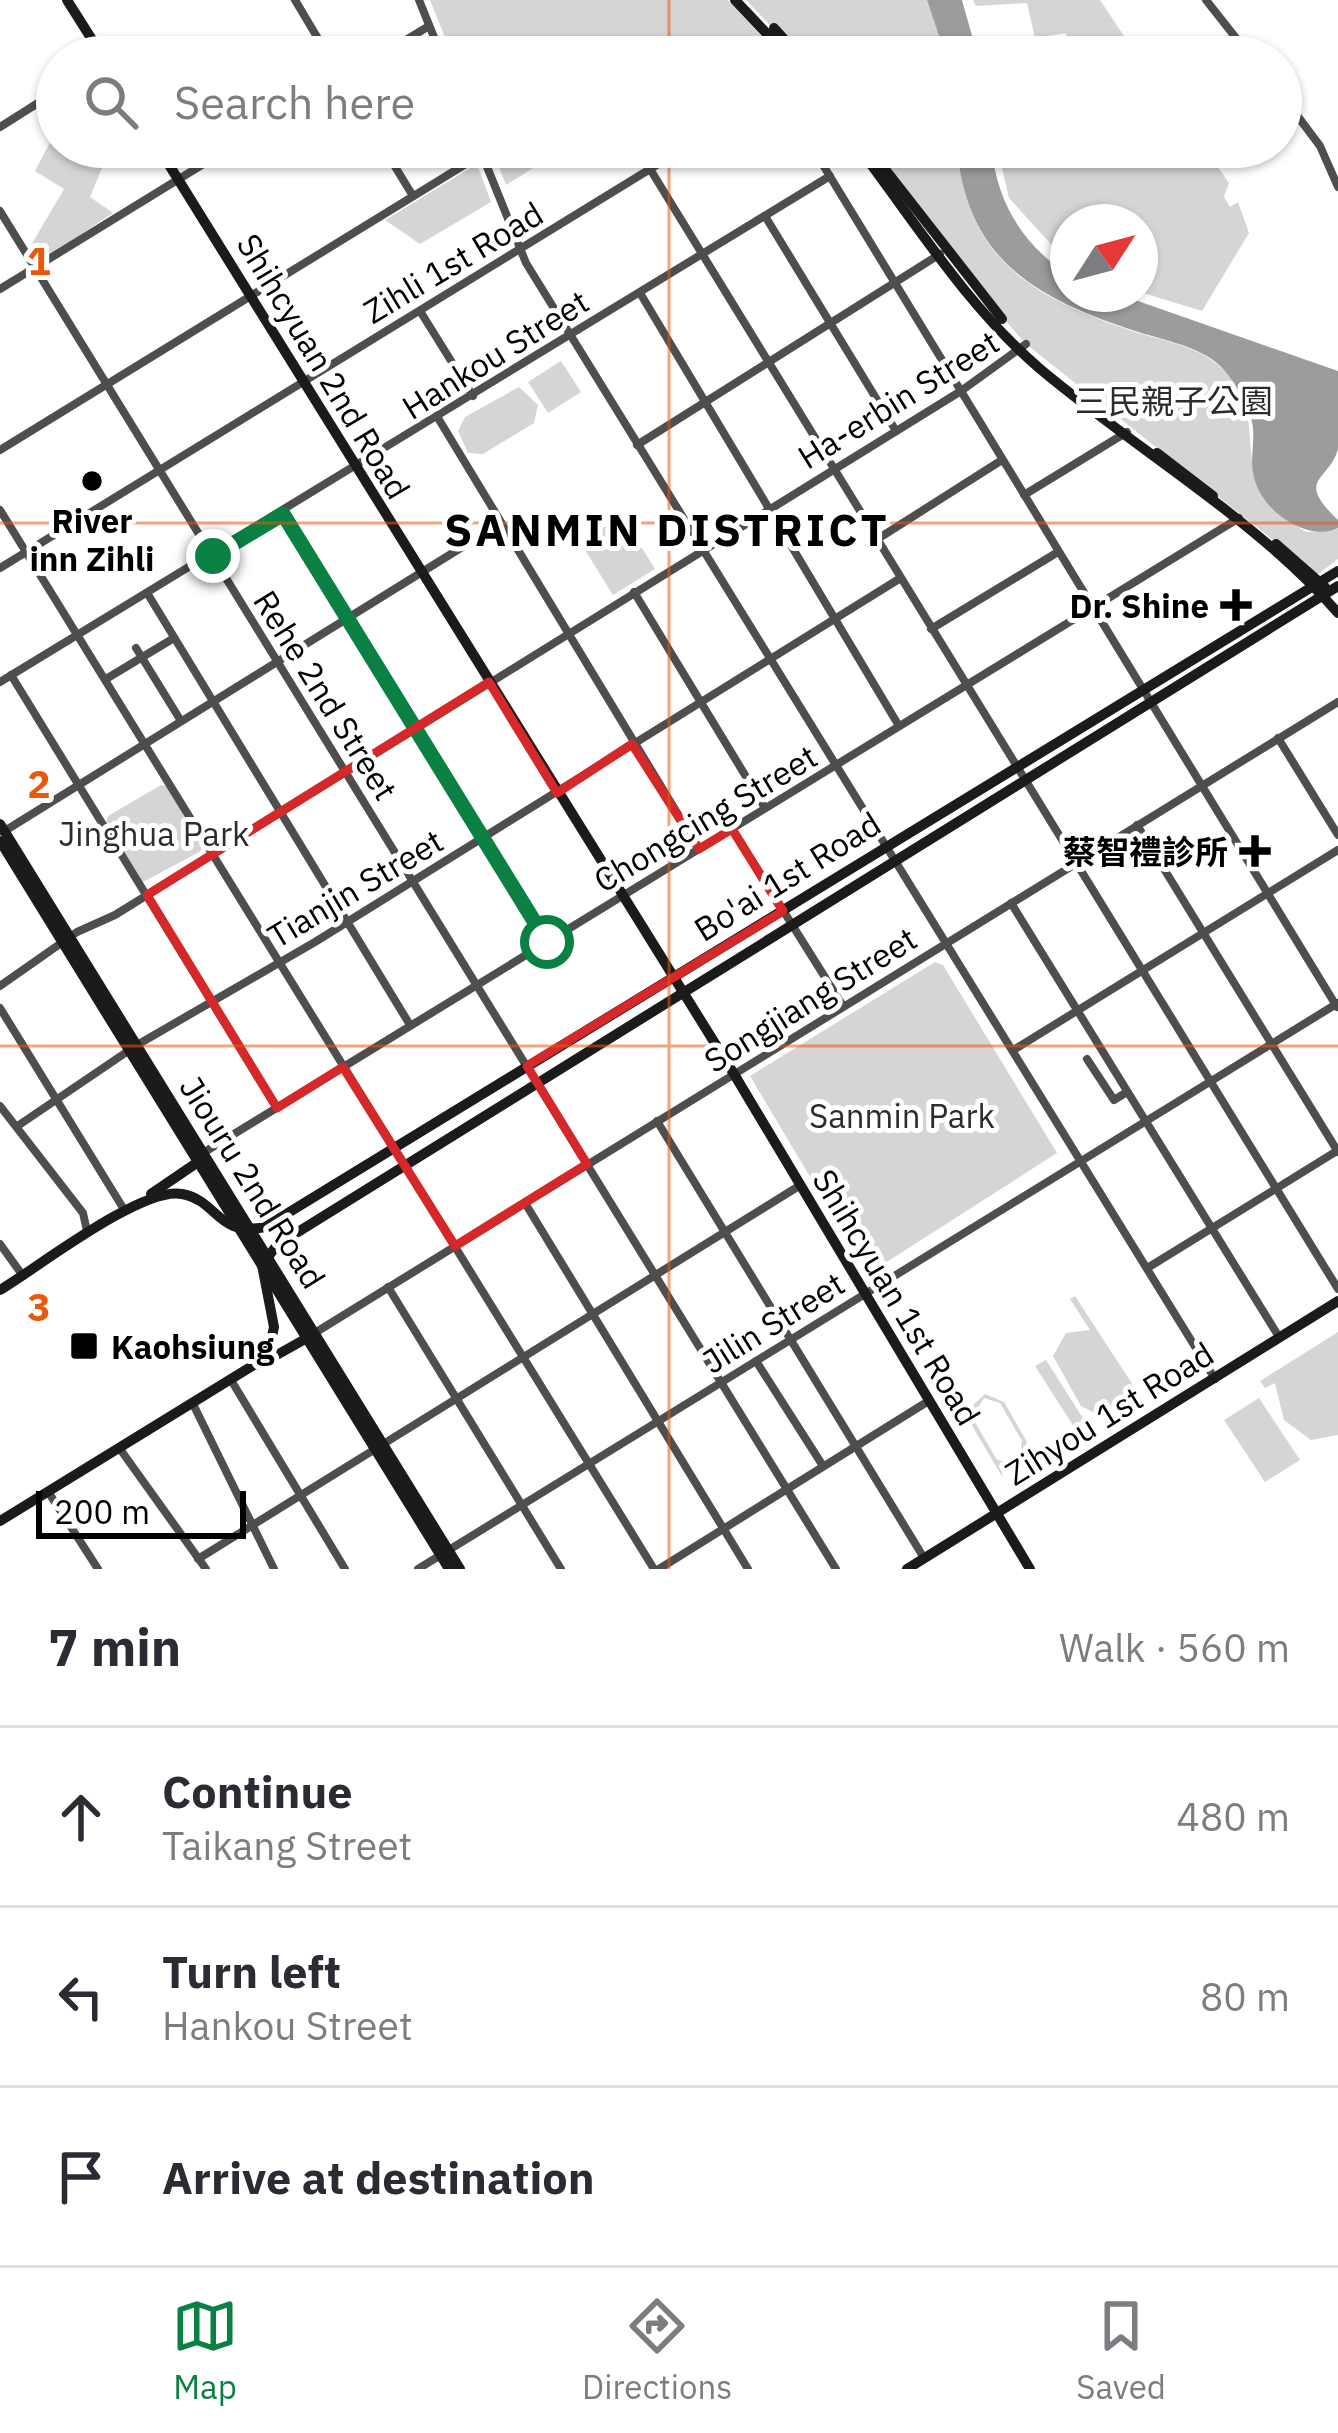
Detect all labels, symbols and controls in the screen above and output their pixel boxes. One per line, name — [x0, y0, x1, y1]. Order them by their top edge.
search box — [36, 36, 1302, 168]
icon: search — [78, 69, 144, 135]
text: Search here — [174, 73, 415, 131]
street label: Zihli 1st Road — [355, 192, 551, 332]
north arrow — [1050, 204, 1158, 312]
street label: Shihcyuan 2nd Road — [228, 225, 420, 507]
text: 1 — [27, 235, 51, 286]
street label: Hankou Street — [394, 280, 596, 428]
street label: Ha-erbin Street — [790, 320, 1006, 478]
park label: 三民親子公園 — [1075, 379, 1273, 422]
marker: River inn Zihli — [79, 468, 105, 494]
place label: River inn Zihli — [29, 499, 155, 580]
district label: SANMIN DISTRICT — [444, 500, 890, 558]
route end — [186, 529, 240, 583]
street label: Rehe 2nd Street — [244, 582, 408, 808]
place label: Dr. Shine — [1069, 584, 1209, 627]
marker: Dr. Shine — [1220, 589, 1252, 621]
street label: Chongcing Street — [585, 734, 825, 902]
text: 2 — [27, 758, 51, 809]
street label: Bo'ai 1st Road — [686, 802, 888, 950]
park label: Jinghua Park — [59, 812, 249, 855]
street label: Tianjin Street — [259, 819, 451, 957]
place label: 蔡智禮診所 — [1063, 830, 1228, 873]
marker: 蔡智禮診所 — [1239, 835, 1271, 867]
route start — [520, 915, 574, 969]
street label: Songjiang Street — [696, 916, 924, 1082]
street label: Jiouru 2nd Road — [171, 1068, 335, 1296]
park label: Sanmin Park — [809, 1094, 995, 1137]
street label: Shihcyuan 1st Road — [803, 1161, 991, 1433]
street label: Jilin Street — [694, 1262, 852, 1382]
text: 3 — [27, 1281, 51, 1332]
place label: Kaohsiung — [111, 1325, 275, 1368]
marker: Kaohsiung — [68, 1330, 100, 1362]
street label: Zihyou 1st Road — [997, 1332, 1221, 1494]
scale bar — [36, 1485, 246, 1538]
text: 200 m — [54, 1490, 150, 1533]
text: 7 min — [48, 1614, 181, 1680]
text: Walk · 560 m — [1059, 1622, 1290, 1673]
text: Continue — [162, 1762, 353, 1820]
icon: ahead — [48, 1784, 114, 1850]
text: 480 m — [1177, 1791, 1290, 1842]
text: Taikang Street — [162, 1820, 412, 1871]
text: Turn left — [162, 1942, 341, 2000]
icon: left — [48, 1964, 114, 2030]
text: 80 m — [1200, 1971, 1290, 2022]
text: Hankou Street — [162, 2000, 413, 2051]
icon: arrive — [48, 2144, 114, 2210]
text: Arrive at destination — [162, 2148, 595, 2206]
tab: Map — [172, 2293, 238, 2408]
tab: Directions — [582, 2293, 732, 2408]
tab: Saved — [1076, 2293, 1166, 2408]

